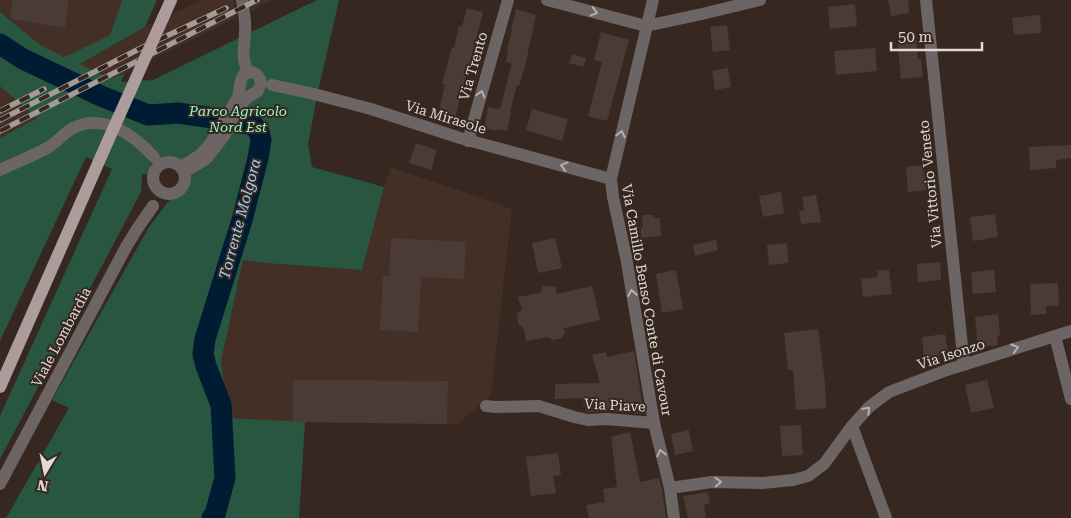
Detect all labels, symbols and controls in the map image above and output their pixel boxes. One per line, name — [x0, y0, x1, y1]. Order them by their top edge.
one-way arrow — [590, 7, 598, 17]
scale bar — [891, 20, 982, 52]
text: 50 m — [898, 28, 933, 46]
street label: Via Trento — [456, 30, 490, 102]
one-way arrow — [476, 90, 486, 98]
street label: Via Mirasole — [404, 97, 489, 137]
park label: Parco Agricolo Nord Est — [188, 103, 287, 135]
street label: Via Vittorio Veneto — [915, 119, 945, 249]
one-way arrow — [615, 130, 626, 138]
water label: Torrente Molgora — [215, 157, 265, 281]
one-way arrow — [559, 161, 568, 172]
street label: Via Camillo Benso Conte di Cavour — [619, 183, 675, 417]
street label: Viale Lombardia — [28, 284, 94, 389]
one-way arrow — [628, 289, 638, 298]
street label: Via Isonzo — [915, 336, 987, 372]
one-way arrow — [1011, 344, 1019, 354]
street label: Via Piave — [584, 395, 647, 415]
one-way arrow — [861, 407, 870, 416]
north arrow — [20, 448, 70, 498]
one-way arrow — [656, 449, 667, 458]
one-way arrow — [714, 476, 722, 487]
text: N — [36, 477, 49, 495]

